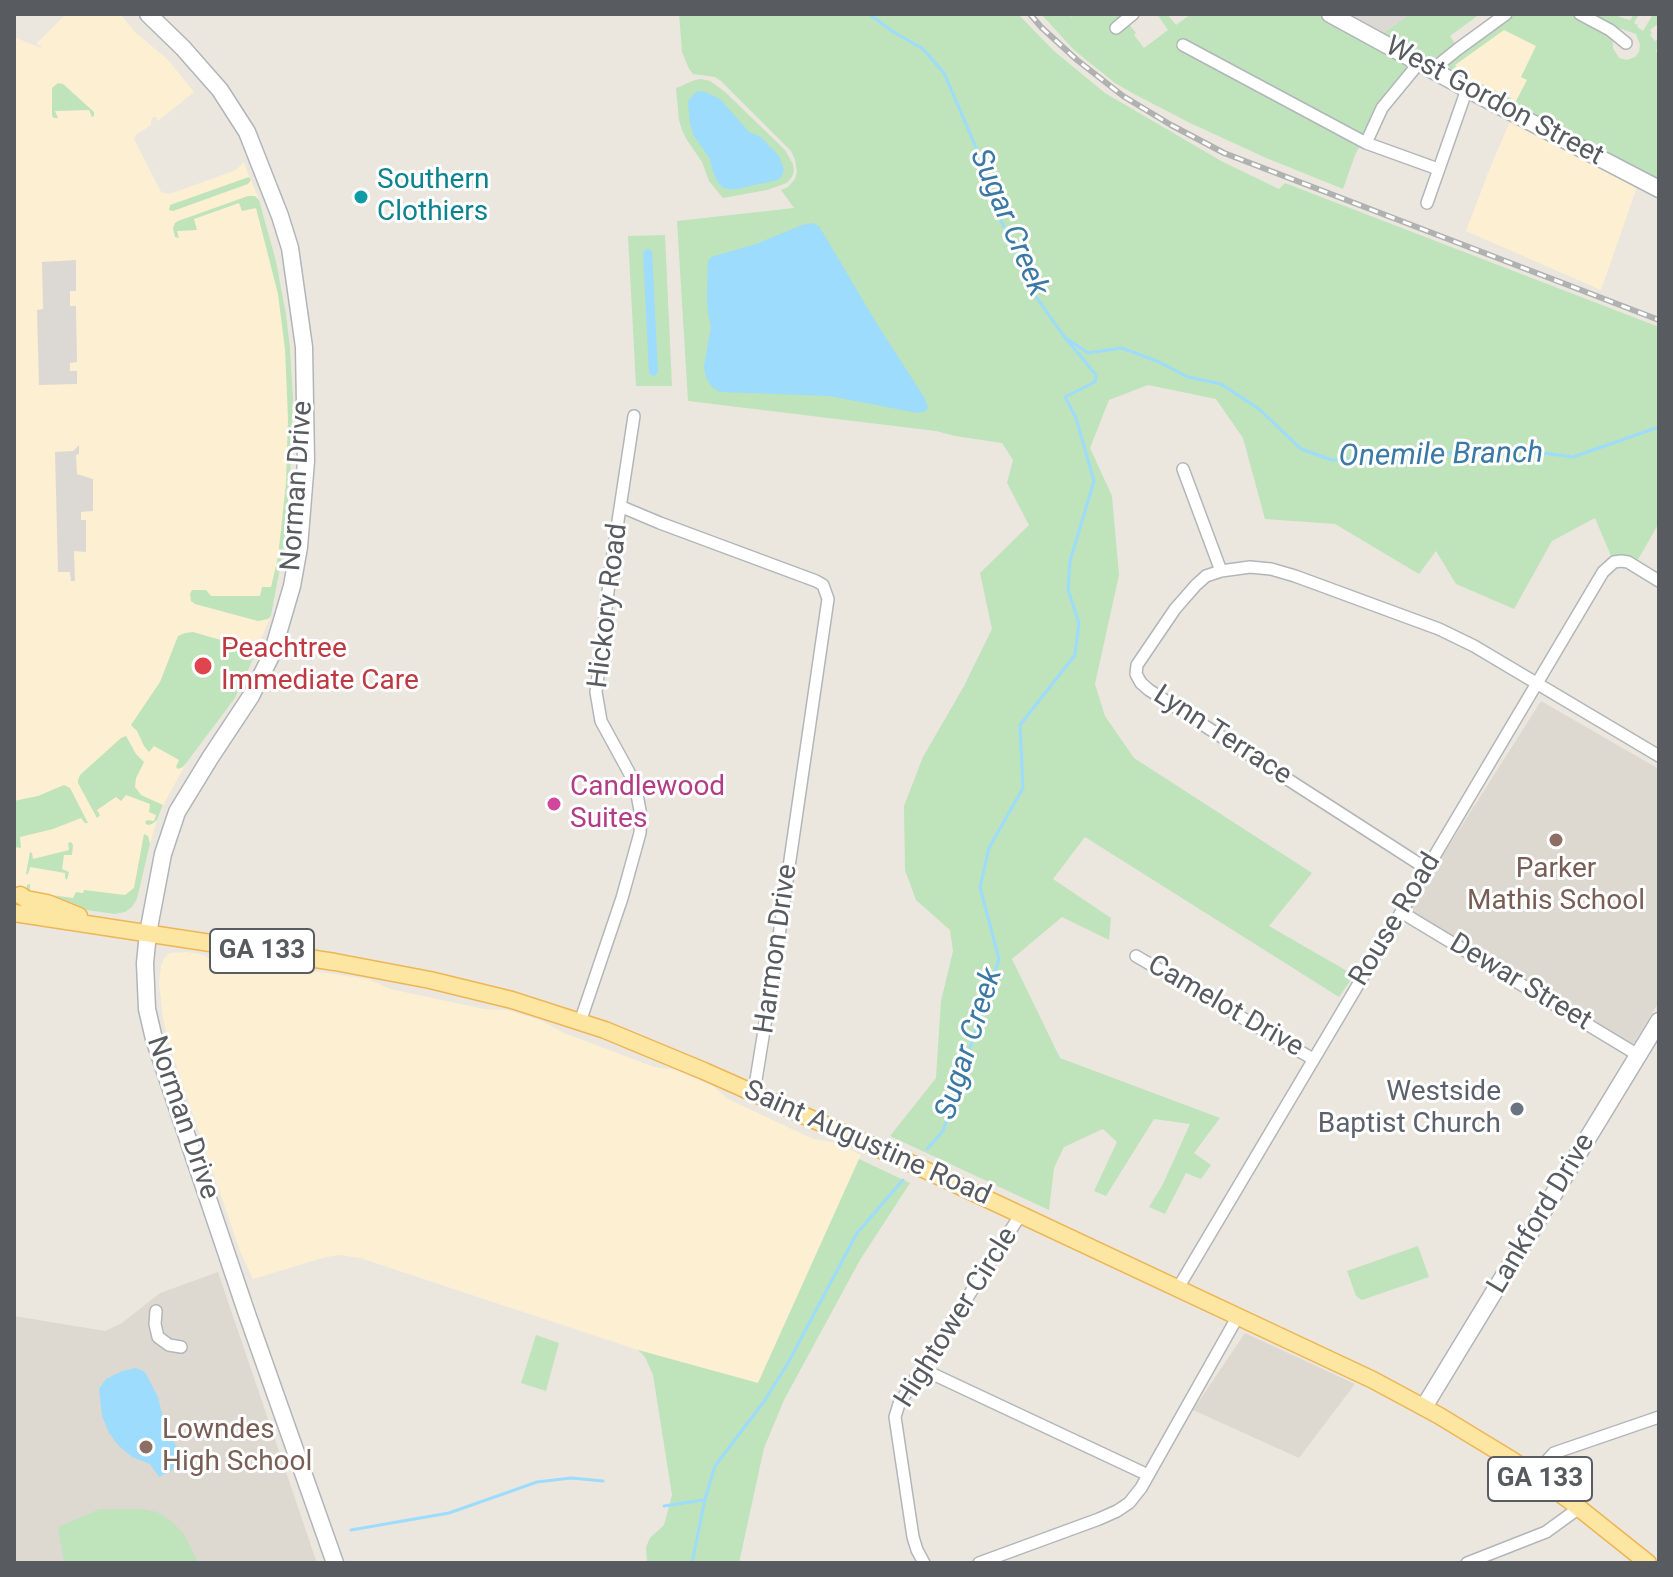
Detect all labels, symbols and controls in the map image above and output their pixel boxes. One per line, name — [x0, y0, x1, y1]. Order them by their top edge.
street label: West Gordon Street — [1379, 30, 1609, 174]
water label: Sugar Creek — [961, 144, 1055, 302]
place label: Southern Clothiers — [377, 164, 489, 230]
marker: Southern Clothiers — [352, 188, 370, 206]
street label: Norman Drive — [275, 400, 321, 572]
water label: Onemile Branch — [1338, 436, 1544, 476]
street label: Hickory Road — [582, 522, 636, 690]
place label: Peachtree Immediate Care — [221, 633, 419, 699]
marker: Peachtree Immediate Care — [192, 655, 214, 677]
street label: Lynn Terrace — [1147, 679, 1297, 793]
place label: Candlewood Suites — [570, 771, 725, 837]
marker: Candlewood Suites — [545, 795, 563, 813]
marker: Parker Mathis School — [1547, 831, 1565, 849]
street label: Rouse Road — [1343, 847, 1449, 993]
place label: Parker Mathis School — [1467, 853, 1645, 919]
street label: Harmon Drive — [748, 862, 806, 1036]
street label: Dewar Street — [1443, 927, 1597, 1039]
road number: GA 133 — [210, 929, 314, 973]
street label: Camelot Drive — [1141, 949, 1309, 1065]
water label: Sugar Creek — [929, 964, 1011, 1124]
street label: Norman Drive — [138, 1032, 226, 1204]
street label: Saint Augustine Road — [738, 1074, 996, 1214]
place label: Westside Baptist Church — [1318, 1076, 1501, 1142]
marker: Westside Baptist Church — [1508, 1100, 1526, 1118]
street label: Lankford Drive — [1481, 1128, 1603, 1300]
street label: Hightower Circle — [888, 1222, 1026, 1414]
place label: Lowndes High School — [162, 1414, 312, 1480]
marker: Lowndes High School — [137, 1438, 155, 1456]
road number: GA 133 — [1488, 1457, 1592, 1501]

